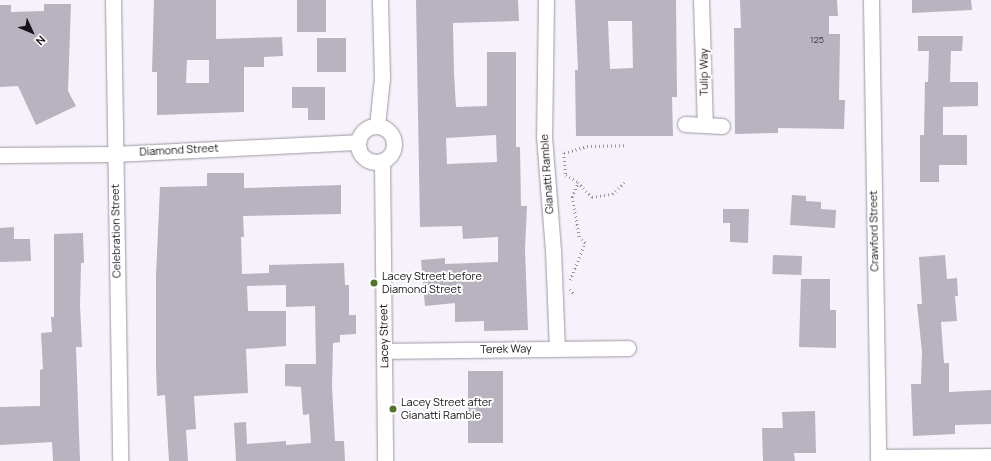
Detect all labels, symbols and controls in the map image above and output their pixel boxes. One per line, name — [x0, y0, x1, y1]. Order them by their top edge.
north arrow — [12, 12, 52, 52]
text: N — [33, 33, 49, 49]
house number: 125 — [810, 35, 824, 45]
street label: Tulip Way — [697, 48, 711, 96]
street label: Gianatti Ramble — [538, 134, 556, 214]
street label: Diamond Street — [139, 141, 219, 159]
street label: Celebration Street — [109, 184, 123, 278]
street label: Crawford Street — [867, 190, 881, 272]
place label: Lacey Street before Diamond Street — [382, 270, 482, 296]
marker: Lacey Street before Diamond Street — [369, 278, 379, 288]
street label: Lacey Street — [377, 304, 391, 368]
street label: Terek Way — [480, 342, 532, 356]
place label: Lacey Street after Gianatti Ramble — [401, 396, 492, 422]
marker: Lacey Street after Gianatti Ramble — [388, 404, 398, 414]

